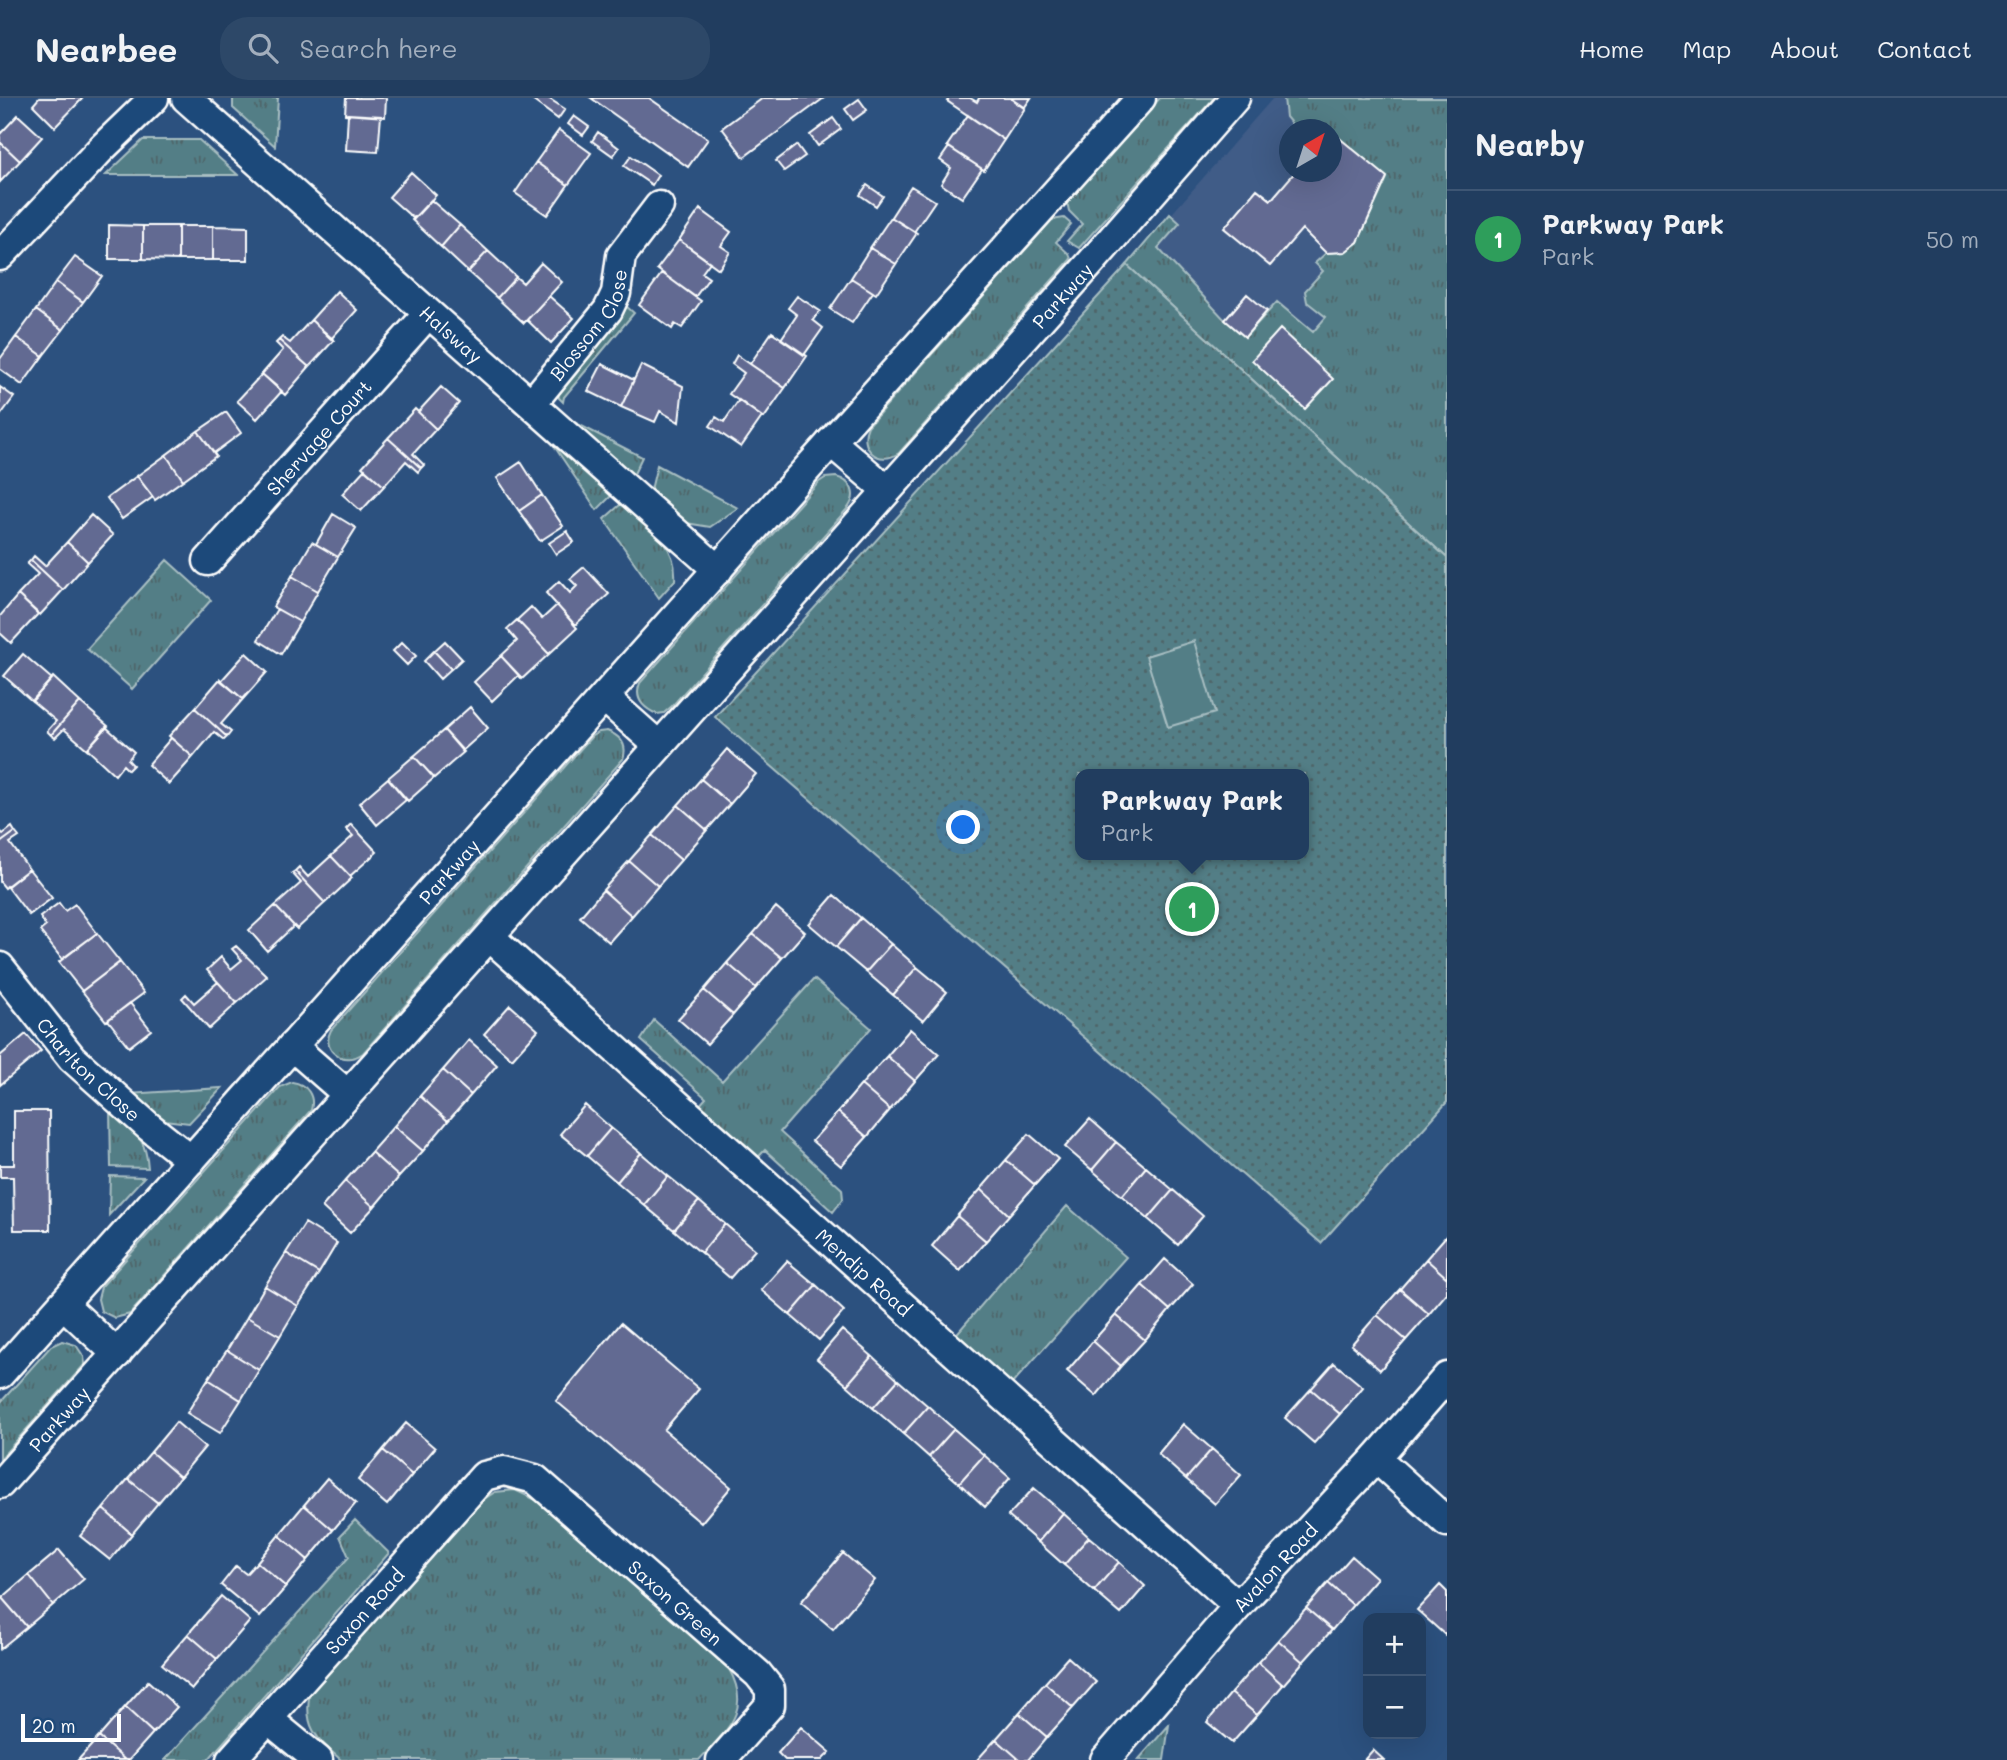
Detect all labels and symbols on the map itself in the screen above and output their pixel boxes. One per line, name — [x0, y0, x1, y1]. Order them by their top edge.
north arrow — [1279, 119, 1342, 182]
street label: Parkway — [1026, 257, 1098, 333]
street label: Blossom Close — [543, 268, 632, 385]
street label: Halsway — [415, 299, 488, 368]
street label: Shervage Court — [260, 374, 377, 500]
your location — [946, 810, 980, 844]
street label: Parkway — [413, 833, 484, 909]
pin: 1 — [1169, 883, 1215, 935]
street label: Charlton Close — [32, 1012, 146, 1126]
street label: Mendip Road — [811, 1222, 917, 1321]
street label: Parkway — [23, 1380, 94, 1456]
street label: Avalon Road — [1227, 1517, 1322, 1617]
street label: Saxon Green — [623, 1554, 728, 1650]
street label: Saxon Road — [319, 1562, 409, 1659]
scale bar — [21, 1711, 121, 1743]

